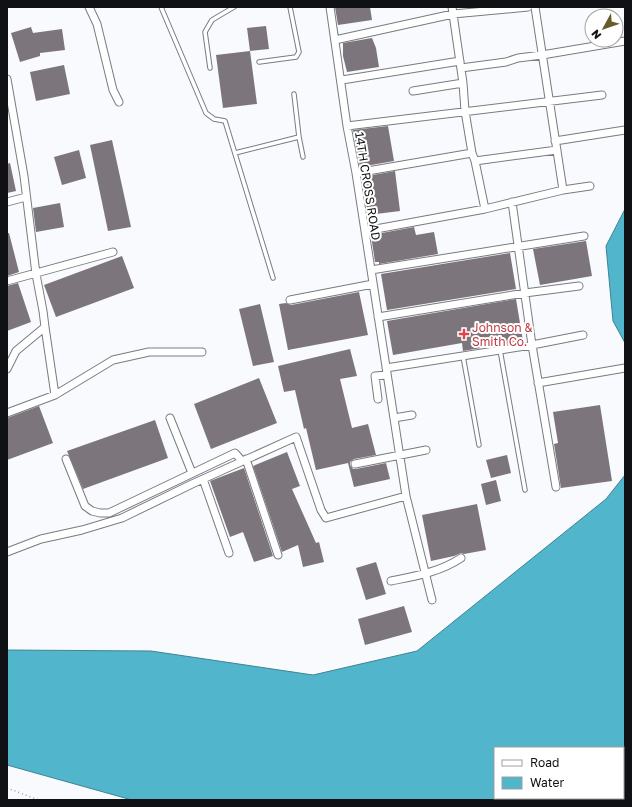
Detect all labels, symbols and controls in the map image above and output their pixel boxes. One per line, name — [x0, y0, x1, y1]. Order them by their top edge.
north arrow — [584, 8, 624, 48]
text: N — [588, 27, 604, 42]
street label: 14TH CROSS ROAD — [352, 131, 384, 241]
place label: Johnson & Smith Co. — [472, 320, 533, 349]
marker: Johnson & Smith Co. — [459, 329, 469, 339]
legend — [494, 747, 624, 799]
text: Road — [530, 755, 559, 770]
text: Water — [530, 775, 564, 790]

